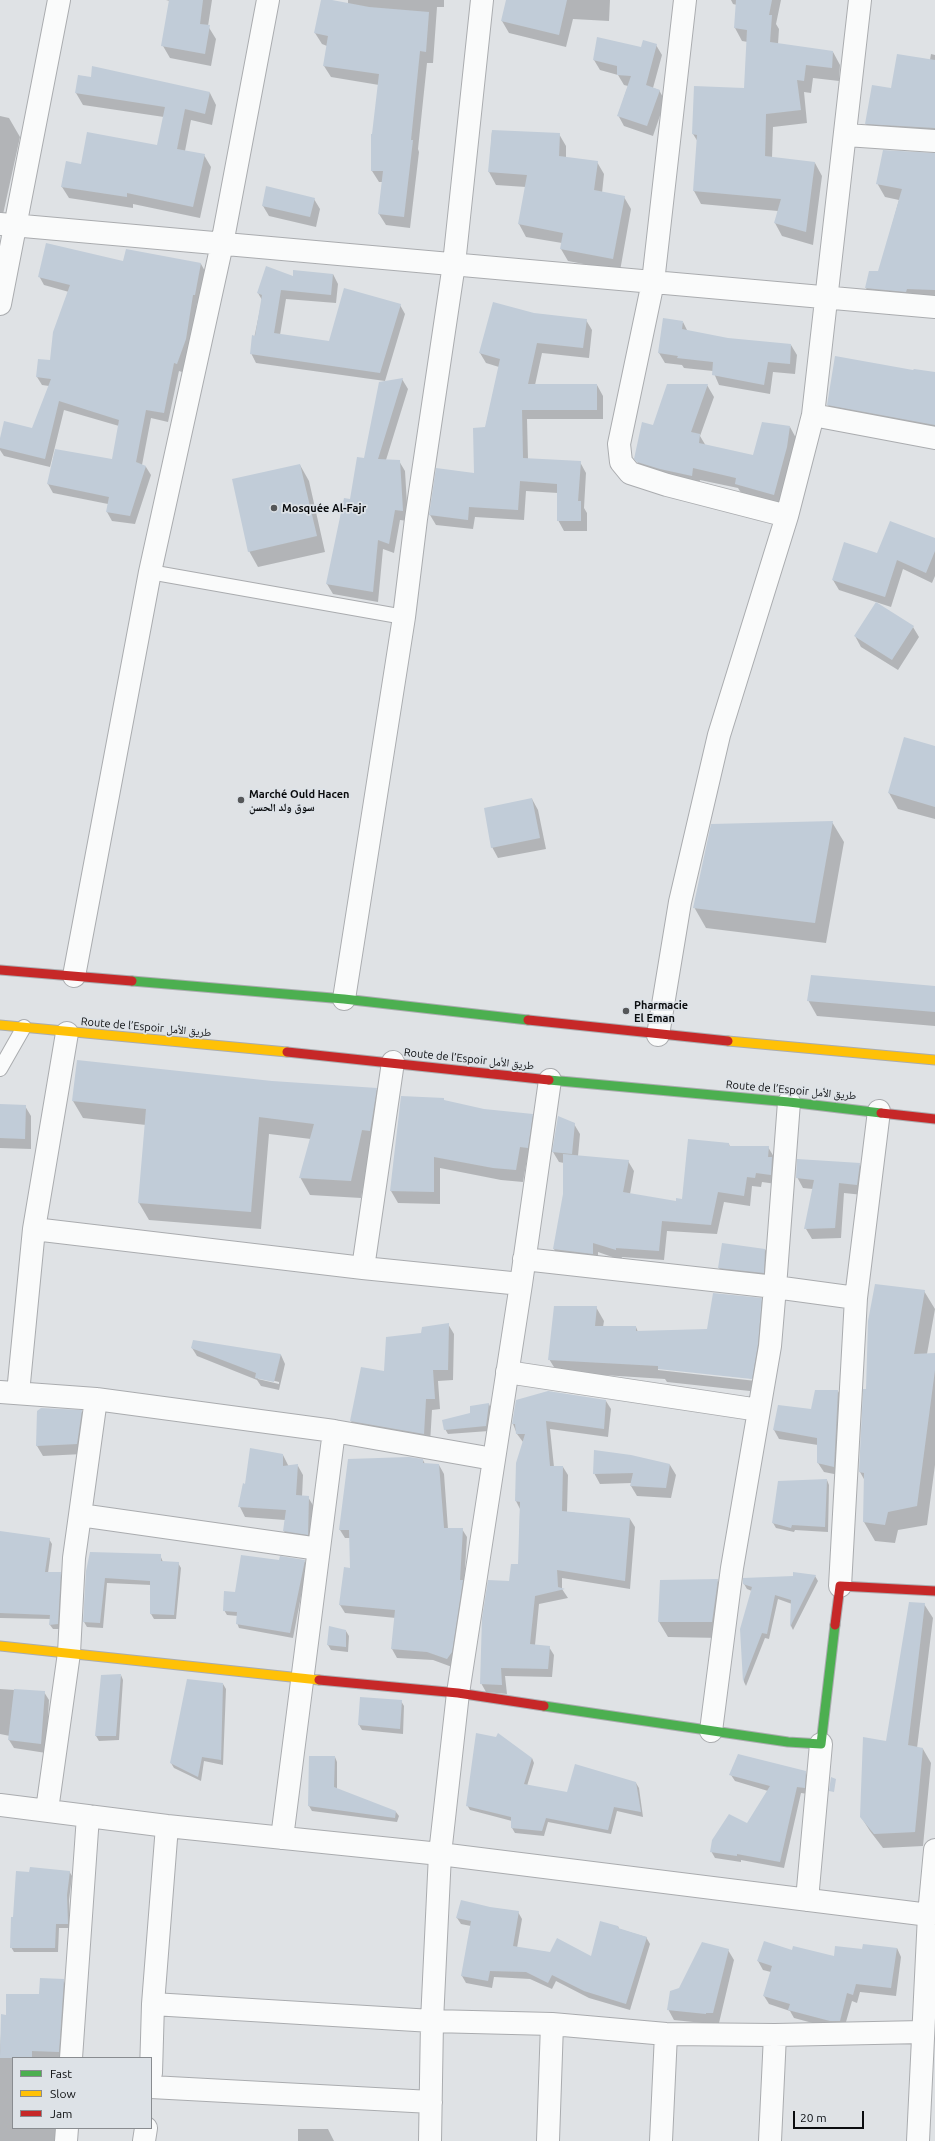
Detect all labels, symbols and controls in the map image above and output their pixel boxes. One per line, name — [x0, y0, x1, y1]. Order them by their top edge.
place label: Mosquée Al-Fajr — [282, 501, 366, 515]
marker: Mosquée Al-Fajr — [269, 503, 279, 513]
place label: Marché Ould Hacen سوق ولد الحسن — [249, 787, 350, 813]
marker: Marché Ould Hacen سوق ولد الحسن — [236, 795, 246, 805]
place label: Pharmacie El Eman — [634, 998, 688, 1024]
marker: Pharmacie El Eman — [621, 1006, 631, 1016]
street label: Route de l’Espoir طريق الأمل — [80, 1015, 212, 1039]
street label: Route de l’Espoir طريق الأمل — [403, 1046, 535, 1072]
street label: Route de l’Espoir طريق الأمل — [725, 1078, 857, 1102]
legend — [12, 2057, 152, 2129]
text: Fast — [50, 2067, 72, 2080]
text: Slow — [50, 2087, 76, 2100]
scale bar — [795, 2103, 866, 2129]
text: Jam — [50, 2107, 72, 2120]
text: 20 m — [800, 2111, 827, 2124]

